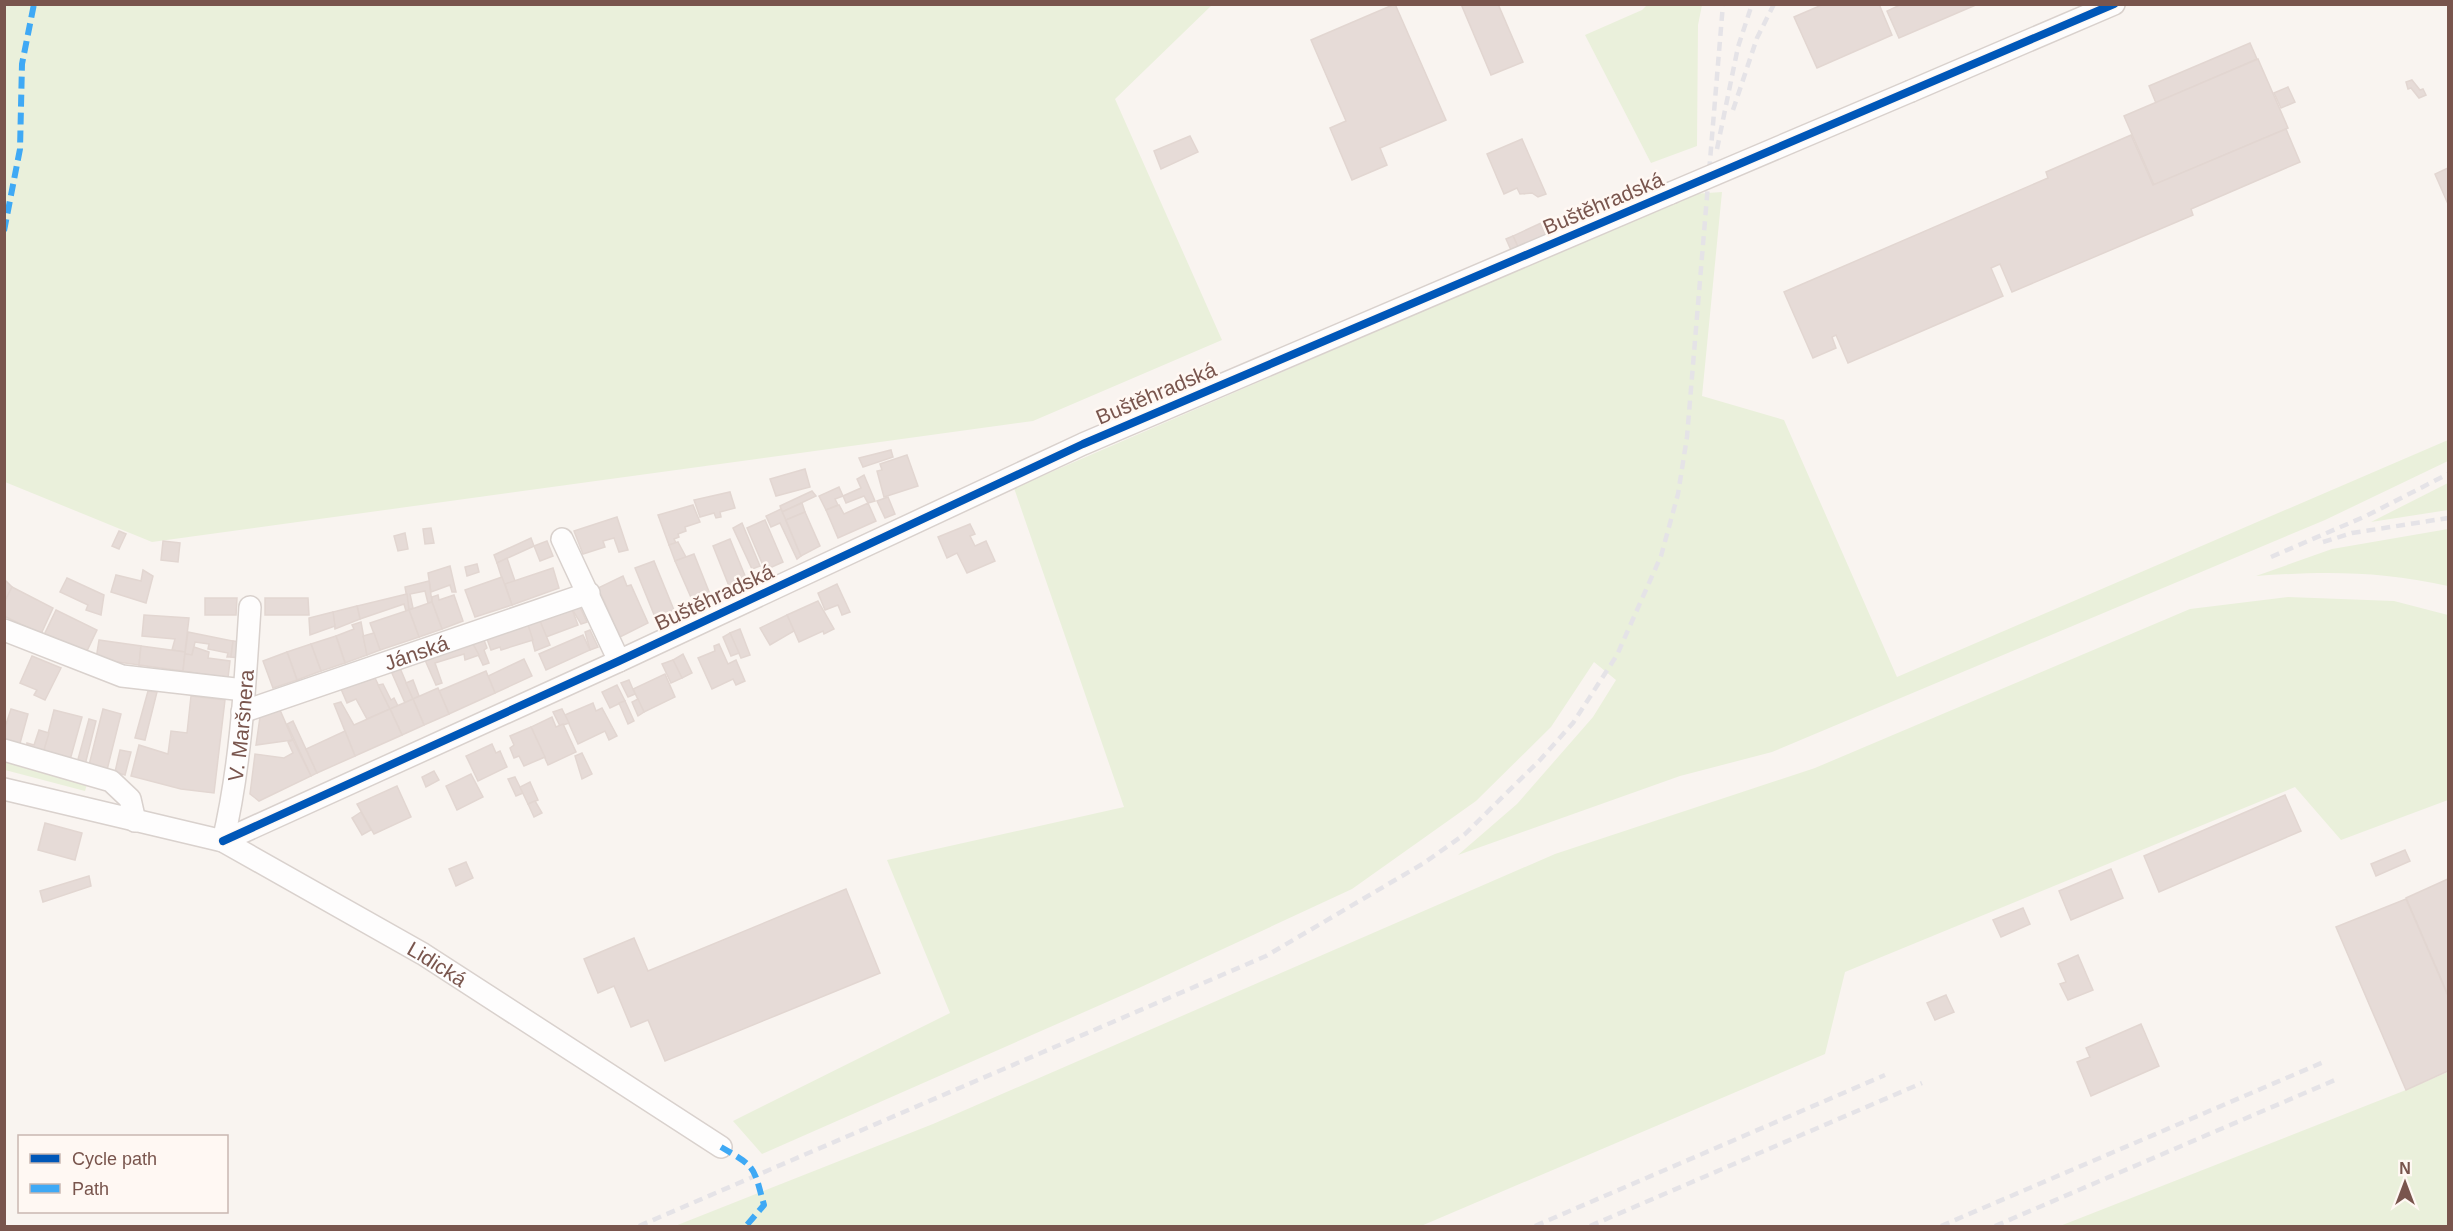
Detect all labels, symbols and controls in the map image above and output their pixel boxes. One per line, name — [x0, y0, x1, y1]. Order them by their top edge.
street label: Buštěhradská — [1539, 167, 1667, 239]
street label: Buštěhradská — [1092, 357, 1220, 429]
street label: Buštěhradská — [651, 559, 777, 635]
street label: Jánská — [381, 631, 452, 674]
street label: V. Maršnera — [223, 668, 257, 783]
street label: Lidická — [404, 936, 471, 991]
legend — [18, 1135, 228, 1213]
text: Cycle path — [72, 1149, 157, 1169]
north arrow — [2375, 1153, 2435, 1213]
text: N — [2399, 1160, 2411, 1177]
text: Path — [72, 1179, 109, 1199]

